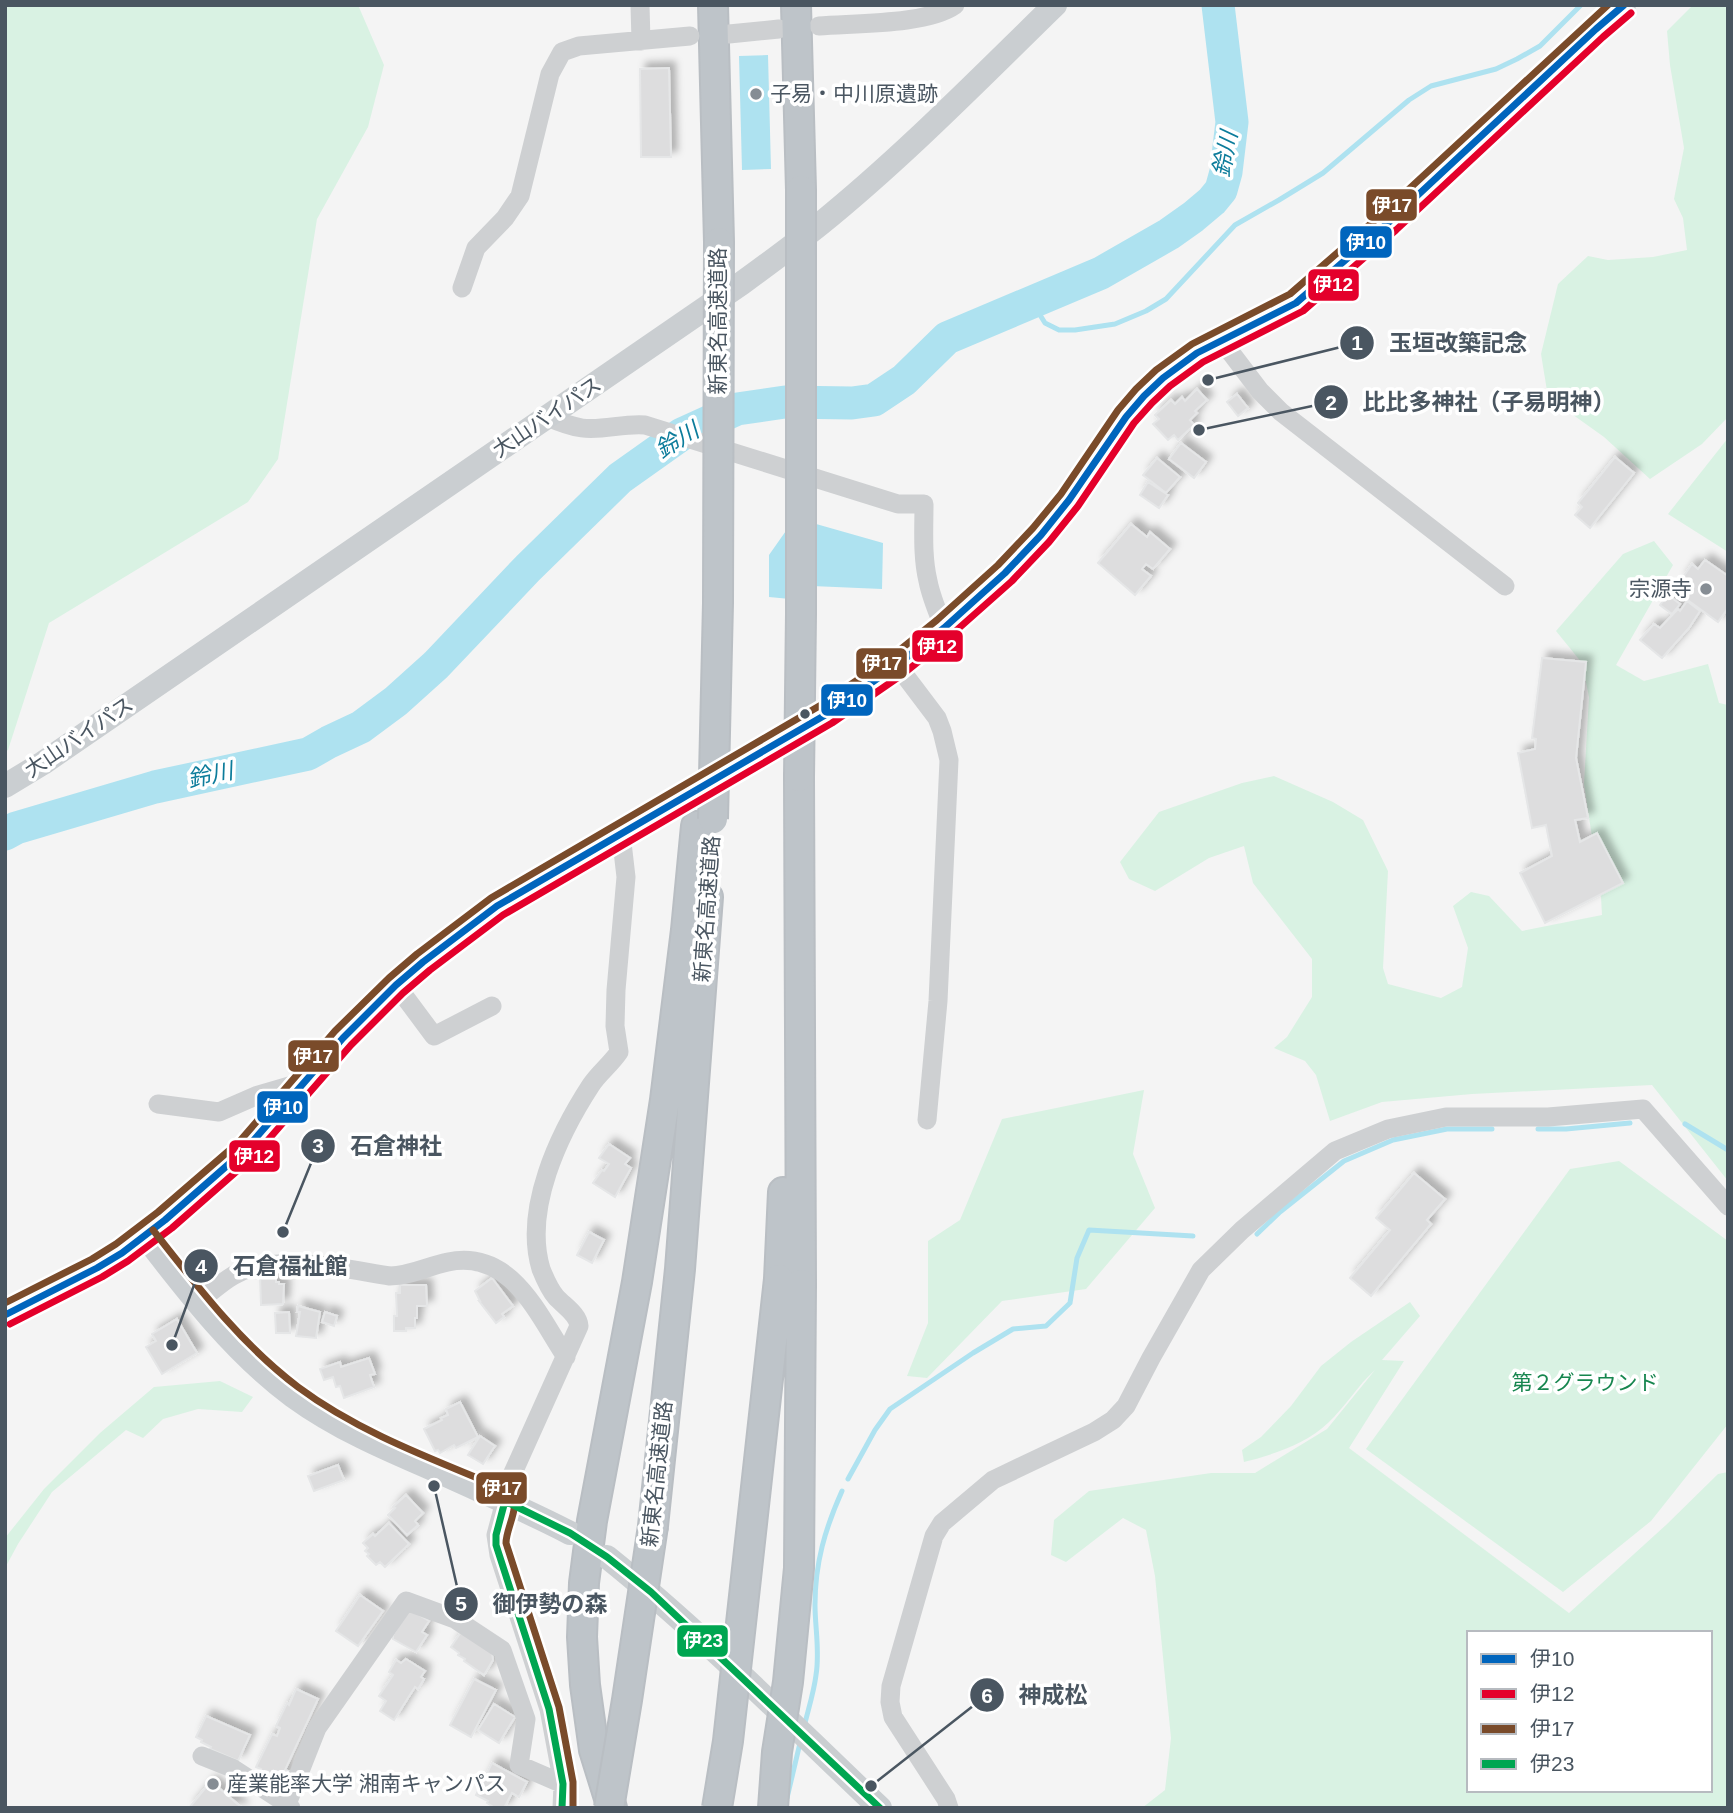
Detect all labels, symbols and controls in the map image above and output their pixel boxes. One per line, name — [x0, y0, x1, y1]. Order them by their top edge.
place label: 子易・中川原遺跡 — [770, 82, 938, 105]
marker: 子易・中川原遺跡 — [748, 86, 764, 102]
water label: 鈴川 — [1208, 126, 1243, 179]
line badge: 伊17 — [1365, 188, 1418, 222]
text: 伊17 — [1372, 195, 1412, 216]
line badge: 伊10 — [1339, 225, 1393, 259]
text: 伊10 — [1346, 232, 1386, 253]
street label: 新東名高速道路 — [706, 248, 729, 395]
line badge: 伊12 — [1307, 268, 1360, 302]
text: 伊12 — [1313, 274, 1353, 295]
callout: 玉垣改築記念 — [1340, 321, 1541, 365]
text: 玉垣改築記念 — [1389, 330, 1527, 356]
text: 1 — [1351, 331, 1363, 354]
street label: 大山バイパス — [488, 372, 605, 461]
callout: 比比多神社（子易明神） — [1313, 380, 1629, 424]
text: 比比多神社（子易明神） — [1363, 389, 1616, 415]
text: 2 — [1325, 391, 1337, 414]
water label: 鈴川 — [651, 415, 706, 463]
place label: 宗源寺 — [1629, 577, 1692, 600]
marker: 宗源寺 — [1698, 581, 1714, 597]
line badge: 伊12 — [911, 629, 964, 663]
text: 伊12 — [917, 636, 957, 657]
line badge: 伊17 — [855, 647, 908, 680]
text: 伊17 — [862, 653, 902, 674]
line badge: 伊10 — [820, 683, 874, 717]
text: 伊10 — [827, 690, 867, 711]
street label: 大山バイパス — [20, 692, 137, 781]
unlabelled marker — [798, 707, 812, 721]
water label: 鈴川 — [185, 757, 238, 792]
street label: 新東名高速道路 — [690, 835, 723, 983]
line badge: 伊17 — [287, 1039, 340, 1073]
text: 伊17 — [293, 1046, 333, 1067]
line badge: 伊10 — [256, 1090, 309, 1124]
text: 伊10 — [263, 1097, 303, 1118]
callout: 石倉神社 — [301, 1124, 456, 1168]
text: 石倉神社 — [350, 1133, 442, 1159]
text: 3 — [312, 1134, 324, 1157]
line badge: 伊12 — [228, 1139, 281, 1173]
text: 伊12 — [234, 1146, 274, 1167]
callout: 石倉福祉館 — [184, 1244, 362, 1288]
text: 石倉福祉館 — [233, 1253, 348, 1279]
text: 4 — [195, 1255, 207, 1278]
park label: 第２グラウンド — [1512, 1371, 1659, 1394]
street label: 新東名高速道路 — [637, 1400, 676, 1548]
line badge: 伊17 — [475, 1471, 528, 1505]
text: 伊17 — [482, 1478, 522, 1499]
callout: 御伊勢の森 — [443, 1582, 621, 1626]
text: 御伊勢の森 — [493, 1591, 608, 1617]
text: 5 — [455, 1592, 467, 1615]
line badge: 伊23 — [676, 1624, 729, 1658]
text: 伊23 — [683, 1630, 723, 1651]
legend — [1467, 1631, 1712, 1792]
text: 伊10 — [1530, 1647, 1574, 1670]
callout: 神成松 — [970, 1673, 1102, 1717]
text: 神成松 — [1019, 1682, 1088, 1708]
text: 伊12 — [1530, 1682, 1574, 1705]
text: 6 — [981, 1684, 993, 1707]
text: 伊17 — [1530, 1717, 1574, 1740]
text: 伊23 — [1530, 1752, 1574, 1775]
place label: 産業能率大学 湘南キャンパス — [227, 1772, 506, 1795]
marker: 産業能率大学 湘南キャンパス — [205, 1776, 221, 1792]

